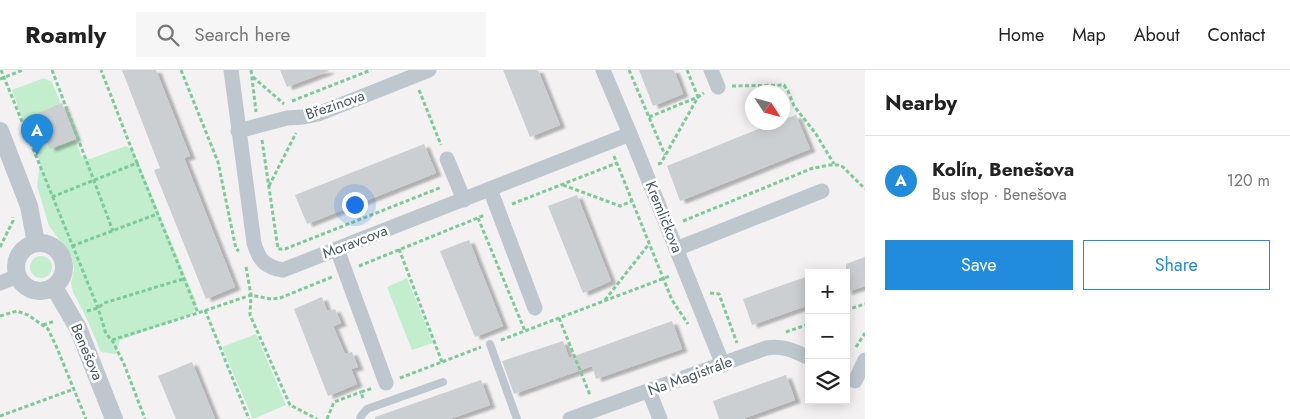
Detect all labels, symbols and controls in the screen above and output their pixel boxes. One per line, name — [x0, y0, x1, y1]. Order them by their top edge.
search box — [136, 12, 486, 57]
text: Roamly — [25, 17, 106, 52]
icon: search — [154, 21, 182, 49]
text: Search here — [194, 21, 290, 48]
text: Home — [998, 22, 1044, 48]
text: Map — [1072, 22, 1106, 48]
text: About — [1134, 22, 1179, 48]
text: Contact — [1207, 22, 1265, 48]
street label: Březinova — [302, 85, 368, 125]
north arrow — [745, 85, 790, 130]
text: Nearby — [885, 88, 957, 118]
pin: A — [21, 114, 53, 155]
text: Kolín, Benešova — [932, 156, 1074, 183]
text: A — [895, 169, 907, 192]
text: 120 m — [1227, 169, 1270, 192]
street label: Kremličkova — [640, 178, 688, 256]
text: Bus stop · Benešova — [932, 183, 1067, 206]
your location — [342, 192, 368, 218]
street label: Moravcova — [319, 220, 391, 264]
button: Save — [885, 240, 1073, 290]
button: Share — [1083, 240, 1270, 290]
map controls — [805, 269, 850, 404]
button: + — [805, 269, 850, 314]
button: − — [805, 314, 850, 359]
street label: Benešova — [65, 320, 109, 384]
street label: Na Magistrále — [645, 350, 736, 401]
button: layers — [805, 359, 850, 404]

